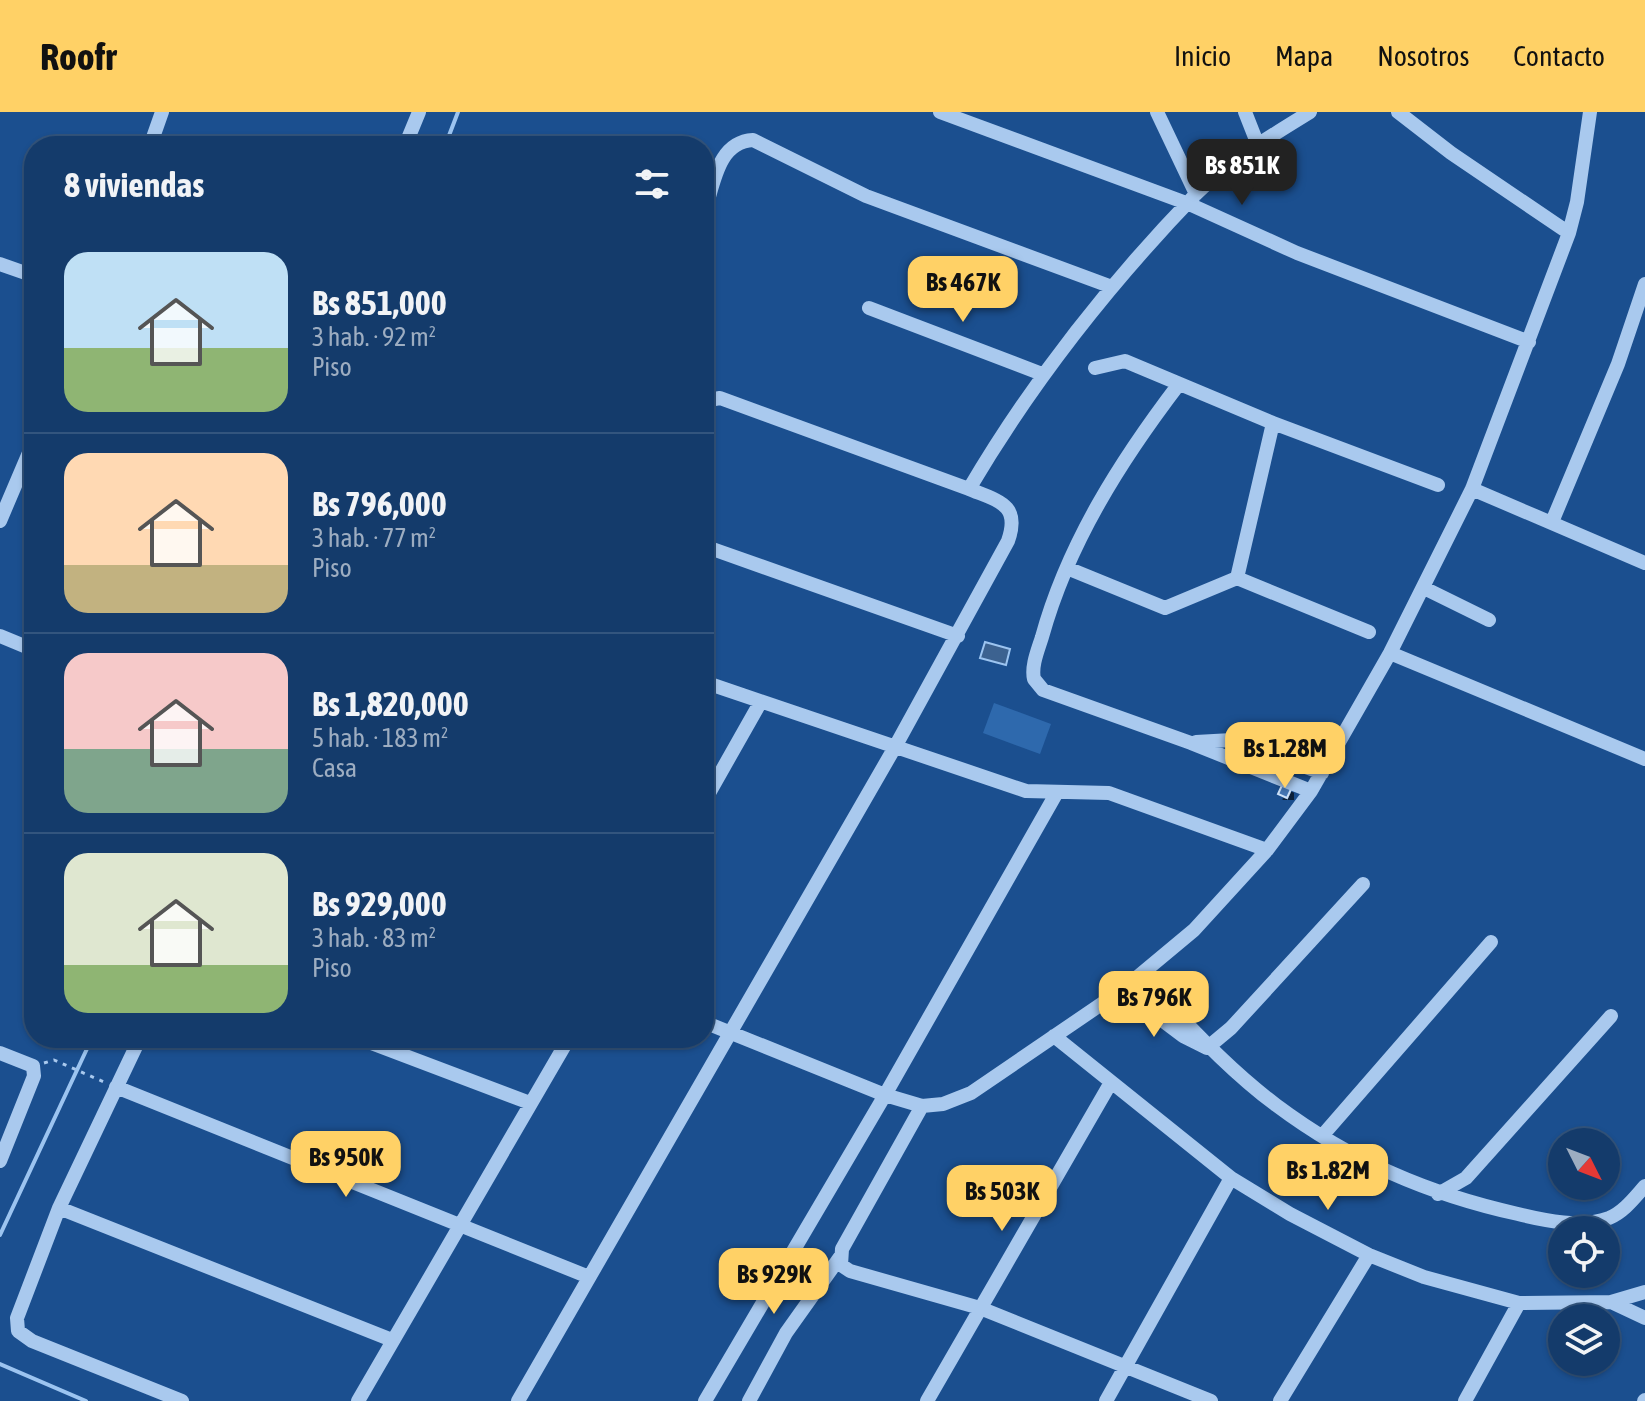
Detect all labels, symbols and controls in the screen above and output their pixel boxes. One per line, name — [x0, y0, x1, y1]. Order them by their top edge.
text: Roofr — [40, 35, 116, 78]
text: Inicio — [1174, 40, 1231, 72]
text: Mapa — [1275, 40, 1333, 72]
text: Nosotros — [1377, 40, 1469, 72]
text: Contacto — [1513, 40, 1605, 72]
pin: Bs 851K — [1168, 139, 1316, 207]
text: Bs 851K — [1205, 150, 1279, 180]
icon: filters — [630, 162, 674, 206]
text: 8 viviendas — [64, 165, 204, 204]
pin: Bs 467K — [889, 256, 1037, 324]
text: Bs 467K — [926, 267, 1000, 297]
text: Bs 851,000 — [312, 283, 447, 322]
icon: home — [128, 284, 224, 380]
text: 3 hab. · 92 m² — [312, 322, 436, 352]
text: Piso — [312, 352, 352, 382]
text: Bs 796,000 — [312, 484, 447, 523]
icon: home — [128, 485, 224, 581]
text: 3 hab. · 77 m² — [312, 523, 436, 553]
text: Piso — [312, 553, 352, 583]
text: Bs 1,820,000 — [312, 684, 469, 723]
icon: home — [128, 685, 224, 781]
pin: Bs 1.28M — [1202, 722, 1368, 790]
text: 5 hab. · 183 m² — [312, 723, 448, 753]
text: Bs 1.28M — [1243, 733, 1327, 763]
text: Casa — [312, 753, 357, 783]
text: Bs 929,000 — [312, 884, 447, 923]
icon: home — [128, 885, 224, 981]
text: 3 hab. · 83 m² — [312, 923, 436, 953]
text: Piso — [312, 953, 352, 983]
pin: Bs 796K — [1080, 971, 1228, 1039]
text: Bs 796K — [1117, 982, 1191, 1012]
north arrow — [1548, 1128, 1620, 1200]
map controls — [1548, 1128, 1620, 1376]
pin: Bs 950K — [272, 1131, 420, 1199]
text: Bs 950K — [309, 1142, 383, 1172]
pin: Bs 1.82M — [1245, 1144, 1411, 1212]
text: Bs 1.82M — [1286, 1155, 1370, 1185]
pin: Bs 503K — [928, 1165, 1076, 1233]
text: Bs 503K — [965, 1176, 1039, 1206]
button: locate — [1548, 1216, 1620, 1288]
pin: Bs 929K — [700, 1248, 848, 1316]
text: Bs 929K — [737, 1259, 811, 1289]
button: layers — [1548, 1304, 1620, 1376]

